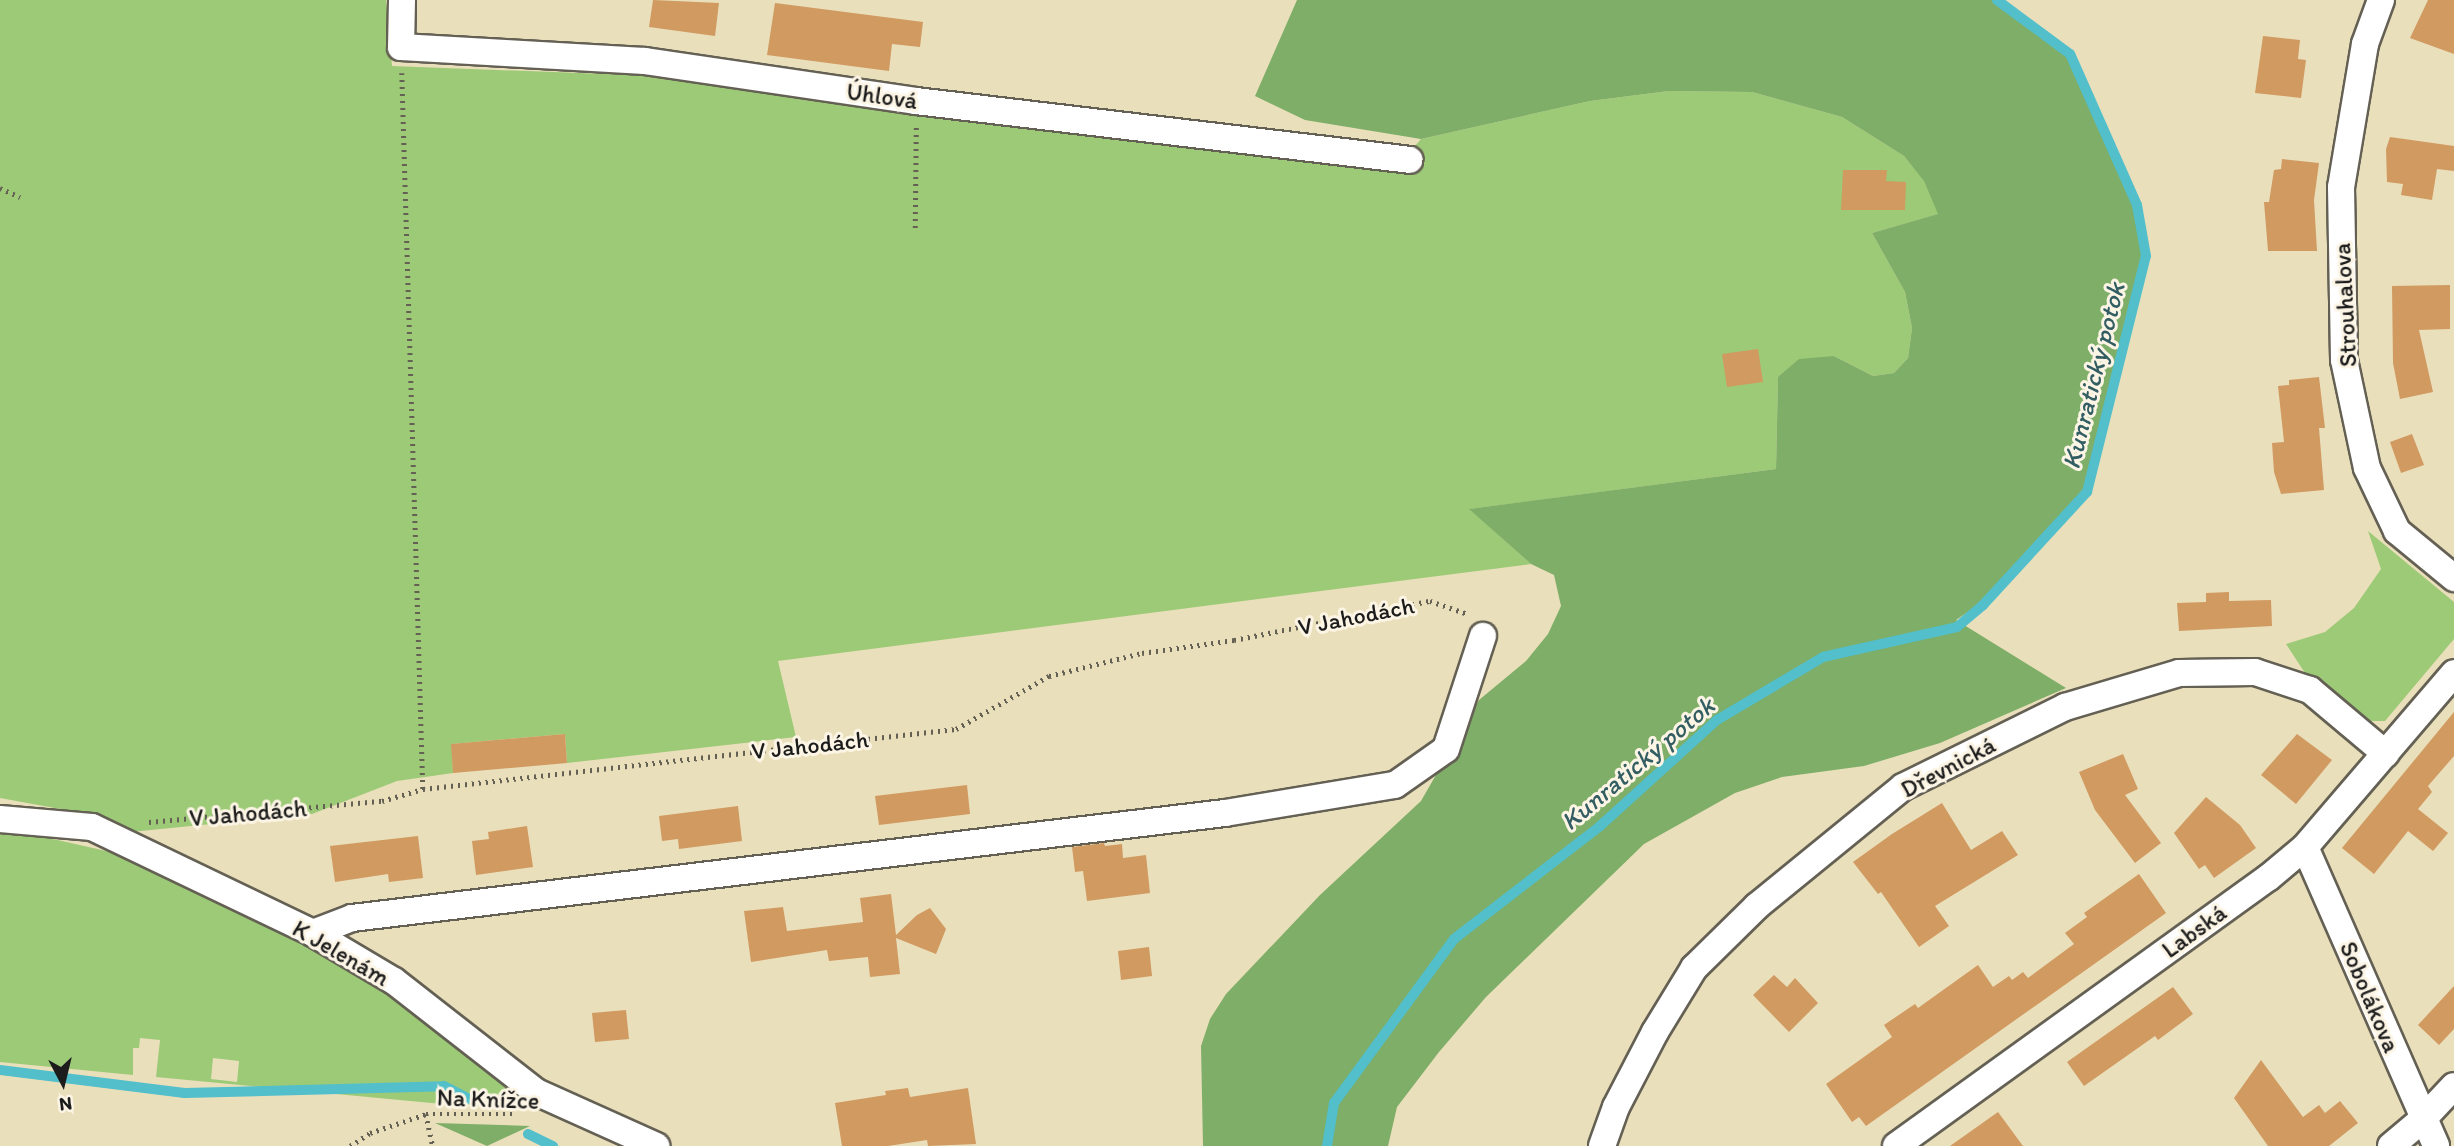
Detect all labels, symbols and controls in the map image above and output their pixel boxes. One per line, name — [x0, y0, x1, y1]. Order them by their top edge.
street label: Úhlová — [845, 77, 919, 115]
street label: Strouhalova — [2327, 242, 2363, 368]
water label: Kunratický potok — [2056, 279, 2132, 473]
street label: V Jahodách — [1295, 591, 1417, 641]
water label: Kunratický potok — [1555, 691, 1721, 837]
street label: V Jahodách — [750, 725, 870, 765]
street label: Dřevnická — [1896, 730, 2000, 804]
street label: V Jahodách — [188, 794, 308, 832]
street label: Labská — [2156, 898, 2232, 964]
street label: K Jelenám — [287, 914, 395, 992]
street label: Sobolákova — [2334, 937, 2406, 1057]
north arrow — [28, 1048, 98, 1118]
street label: Na Knížce — [436, 1083, 540, 1115]
text: N — [58, 1092, 73, 1117]

